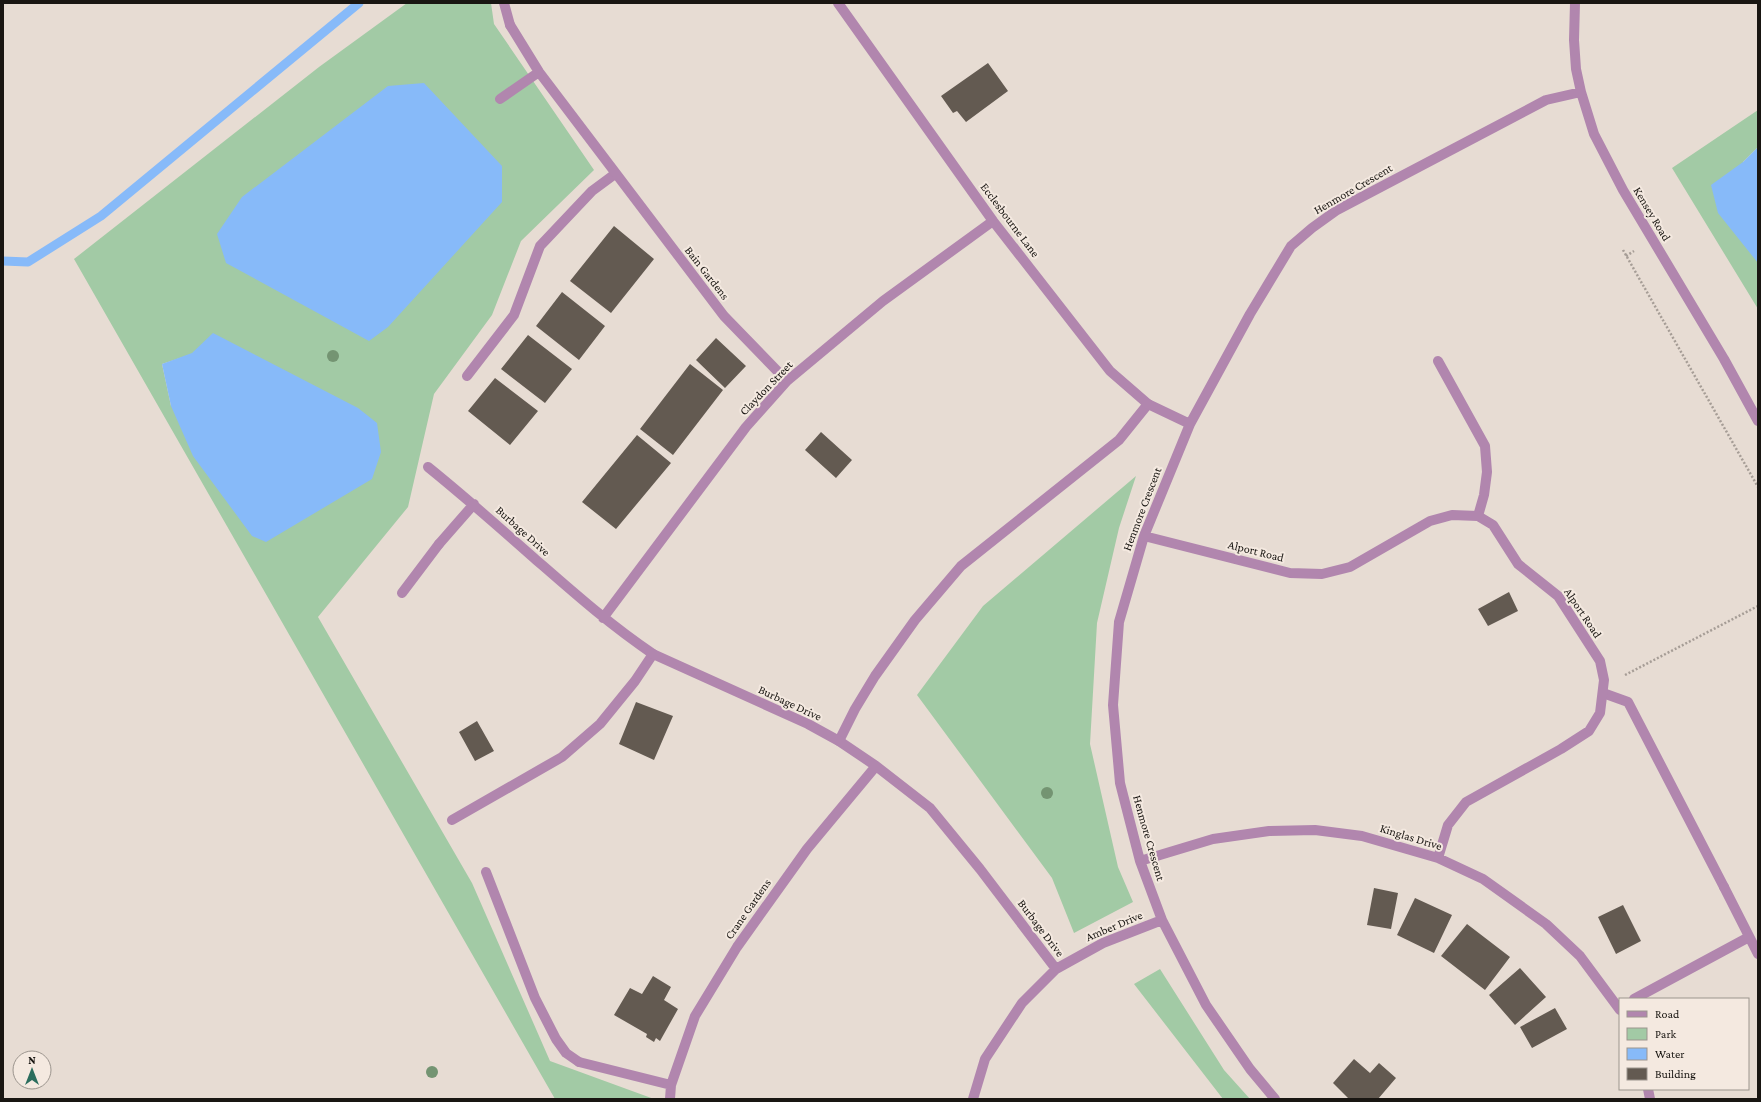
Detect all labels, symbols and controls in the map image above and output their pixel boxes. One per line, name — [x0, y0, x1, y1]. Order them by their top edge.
street label: Henmore Crescent — [1311, 160, 1396, 217]
street label: Ecclesbourne Lane — [978, 180, 1042, 260]
street label: Kensey Road — [1630, 184, 1674, 244]
street label: Bain Gardens — [682, 244, 732, 303]
street label: Claydon Street — [737, 357, 796, 418]
street label: Henmore Crescent — [1120, 464, 1165, 553]
street label: Burbage Drive — [493, 503, 553, 559]
street label: Alport Road — [1227, 537, 1286, 565]
street label: Alport Road — [1561, 585, 1605, 641]
street label: Burbage Drive — [756, 682, 824, 724]
street label: Henmore Crescent — [1130, 794, 1168, 883]
street label: Kinglas Drive — [1378, 821, 1444, 853]
street label: Crane Gardens — [722, 876, 774, 942]
street label: Burbage Drive — [1015, 897, 1067, 959]
street label: Amber Drive — [1083, 908, 1145, 944]
legend — [1619, 998, 1749, 1090]
text: Road — [1655, 1007, 1680, 1021]
text: Park — [1655, 1027, 1677, 1041]
text: Water — [1655, 1047, 1685, 1061]
north arrow — [12, 1050, 52, 1090]
text: N — [28, 1054, 36, 1066]
text: Building — [1655, 1067, 1696, 1081]

